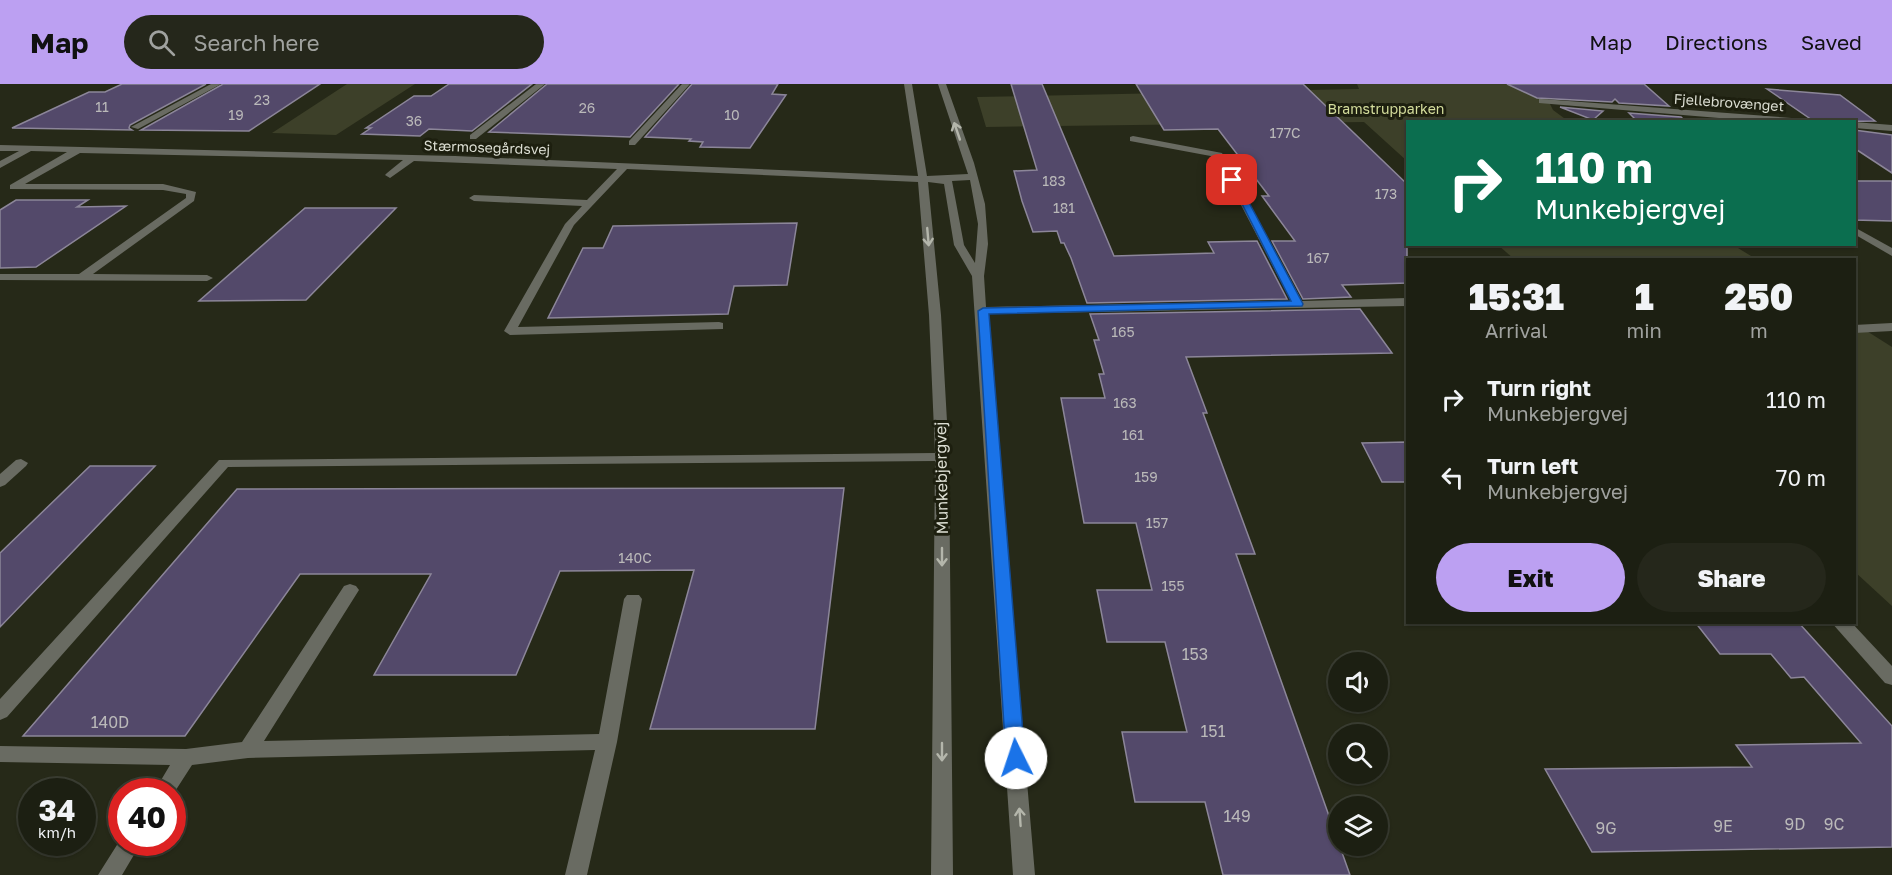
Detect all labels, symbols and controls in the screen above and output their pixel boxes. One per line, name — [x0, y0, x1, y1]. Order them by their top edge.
search box — [124, 15, 544, 69]
text: Map — [30, 26, 88, 59]
icon: search — [145, 26, 178, 59]
text: Search here — [193, 29, 319, 56]
text: Map — [1589, 29, 1632, 55]
text: Directions — [1665, 29, 1768, 55]
text: Saved — [1801, 29, 1862, 55]
street label: Fjellebrovænget — [1673, 90, 1785, 114]
house number: 23 — [254, 91, 270, 108]
house number: 11 — [95, 98, 109, 115]
house number: 26 — [579, 99, 595, 116]
park label: Bramstrupparken — [1328, 100, 1444, 117]
house number: 19 — [228, 106, 244, 123]
house number: 10 — [724, 106, 740, 123]
house number: 36 — [406, 112, 422, 129]
one-way arrow — [951, 122, 962, 141]
house number: 177C — [1269, 124, 1301, 141]
street label: Stærmosegårdsvej — [424, 136, 550, 158]
text: 110 m — [1535, 142, 1653, 192]
icon: right — [1436, 144, 1514, 222]
pin — [1206, 154, 1257, 205]
icon: arrive — [1215, 163, 1248, 196]
house number: 183 — [1042, 172, 1066, 189]
house number: 173 — [1375, 185, 1397, 202]
text: Munkebjergvej — [1535, 193, 1725, 225]
house number: 181 — [1053, 199, 1075, 216]
one-way arrow — [923, 226, 934, 246]
house number: 167 — [1307, 249, 1329, 266]
text: 15:31 — [1469, 275, 1564, 318]
text: 1 — [1635, 275, 1654, 318]
text: 250 — [1725, 275, 1793, 318]
text: Arrival — [1485, 318, 1548, 342]
text: min — [1627, 318, 1662, 342]
text: m — [1750, 318, 1768, 342]
house number: 165 — [1111, 323, 1135, 340]
text: Turn right — [1487, 374, 1591, 401]
icon: right — [1436, 383, 1469, 416]
text: 110 m — [1766, 386, 1826, 413]
house number: 163 — [1113, 394, 1137, 411]
text: Munkebjergvej — [1487, 401, 1628, 425]
street label: Munkebjergvej — [930, 421, 952, 535]
house number: 161 — [1122, 426, 1144, 443]
text: Turn left — [1487, 452, 1578, 479]
icon: left — [1436, 461, 1469, 494]
text: 70 m — [1776, 464, 1826, 491]
house number: 159 — [1134, 468, 1158, 485]
text: Munkebjergvej — [1487, 479, 1628, 503]
house number: 157 — [1146, 514, 1168, 531]
button: Exit — [1436, 543, 1625, 612]
button: Share — [1637, 543, 1826, 612]
one-way arrow — [936, 547, 948, 567]
house number: 140C — [618, 549, 652, 566]
house number: 155 — [1161, 577, 1185, 594]
house number: 153 — [1182, 644, 1208, 664]
map controls — [1328, 652, 1388, 856]
button: sound — [1328, 652, 1388, 712]
house number: 140D — [91, 712, 129, 732]
house number: 151 — [1201, 721, 1226, 741]
button: search — [1328, 724, 1388, 784]
position arrow — [984, 726, 1048, 790]
one-way arrow — [936, 742, 948, 762]
speed limit sign: 40 — [108, 778, 186, 856]
text: 34 — [38, 792, 76, 828]
button: layers — [1328, 796, 1388, 856]
house number: 149 — [1223, 806, 1251, 826]
one-way arrow — [1014, 807, 1025, 827]
house number: 9D — [1785, 814, 1805, 834]
house number: 9C — [1824, 814, 1844, 834]
house number: 9E — [1713, 816, 1733, 836]
house number: 9G — [1596, 818, 1616, 838]
text: km/h — [38, 823, 76, 841]

